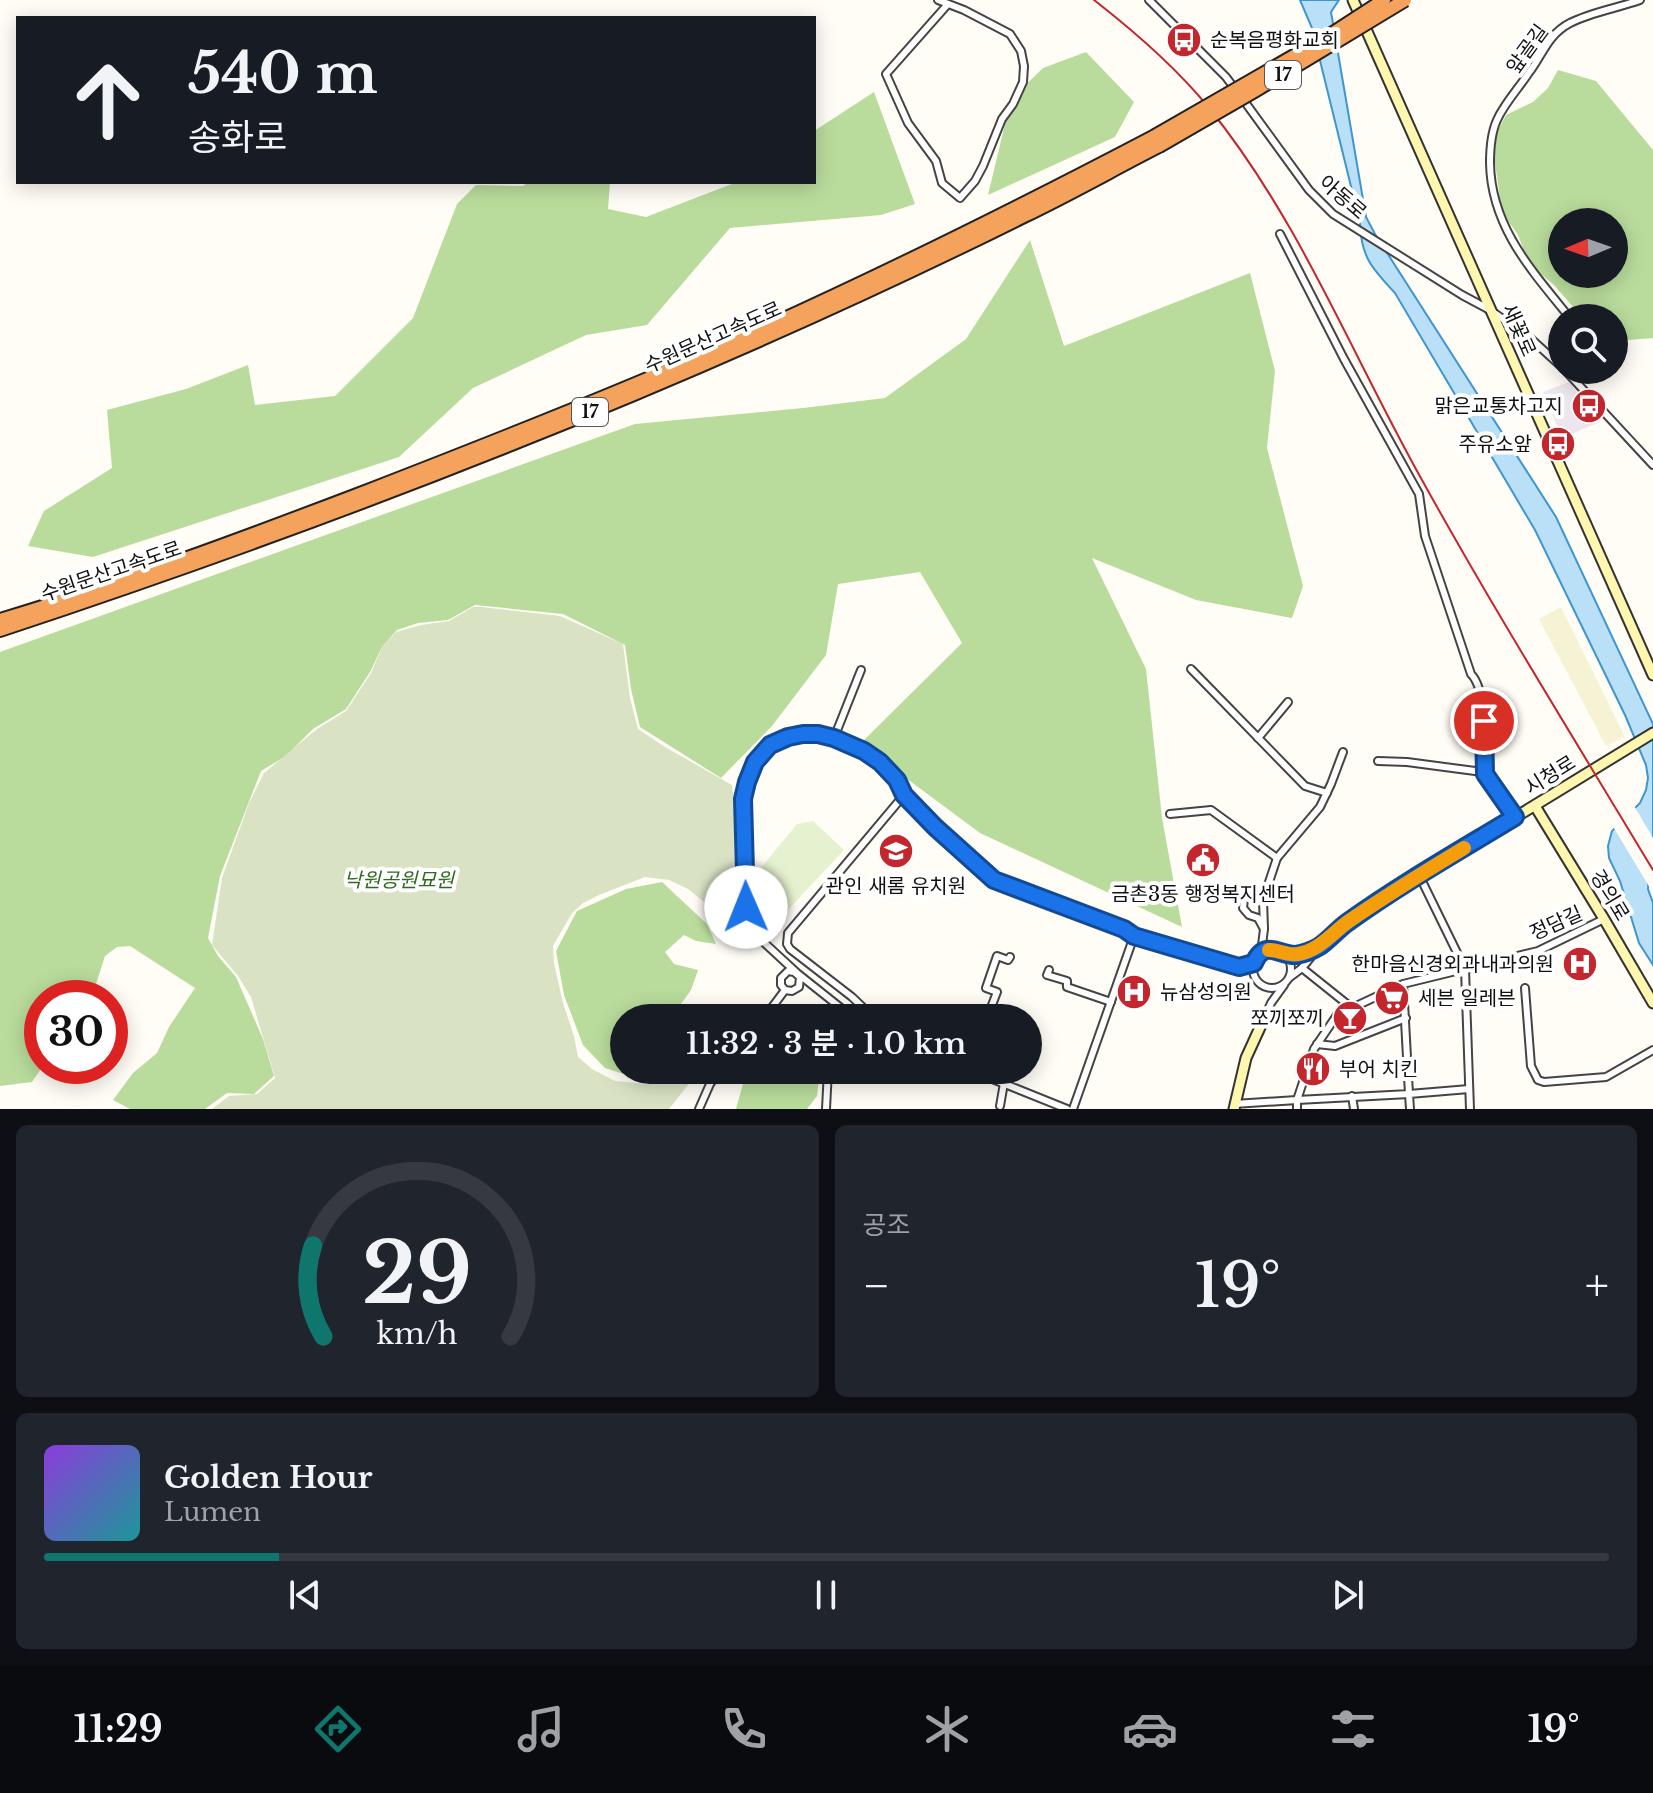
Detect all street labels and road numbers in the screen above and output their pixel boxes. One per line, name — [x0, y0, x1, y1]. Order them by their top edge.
street label: 앞골길 — [1501, 20, 1553, 78]
road number: 17 — [1265, 61, 1301, 89]
street label: 아동로 — [1314, 170, 1372, 224]
street label: 수원문산고속도로 — [641, 296, 785, 378]
street label: 새꽃로 — [1497, 300, 1541, 360]
road number: 17 — [572, 398, 608, 426]
street label: 수원문산고속도로 — [38, 536, 184, 606]
street label: 시청로 — [1520, 750, 1580, 800]
street label: 경의로 — [1585, 865, 1635, 925]
street label: 정담길 — [1526, 901, 1586, 945]

